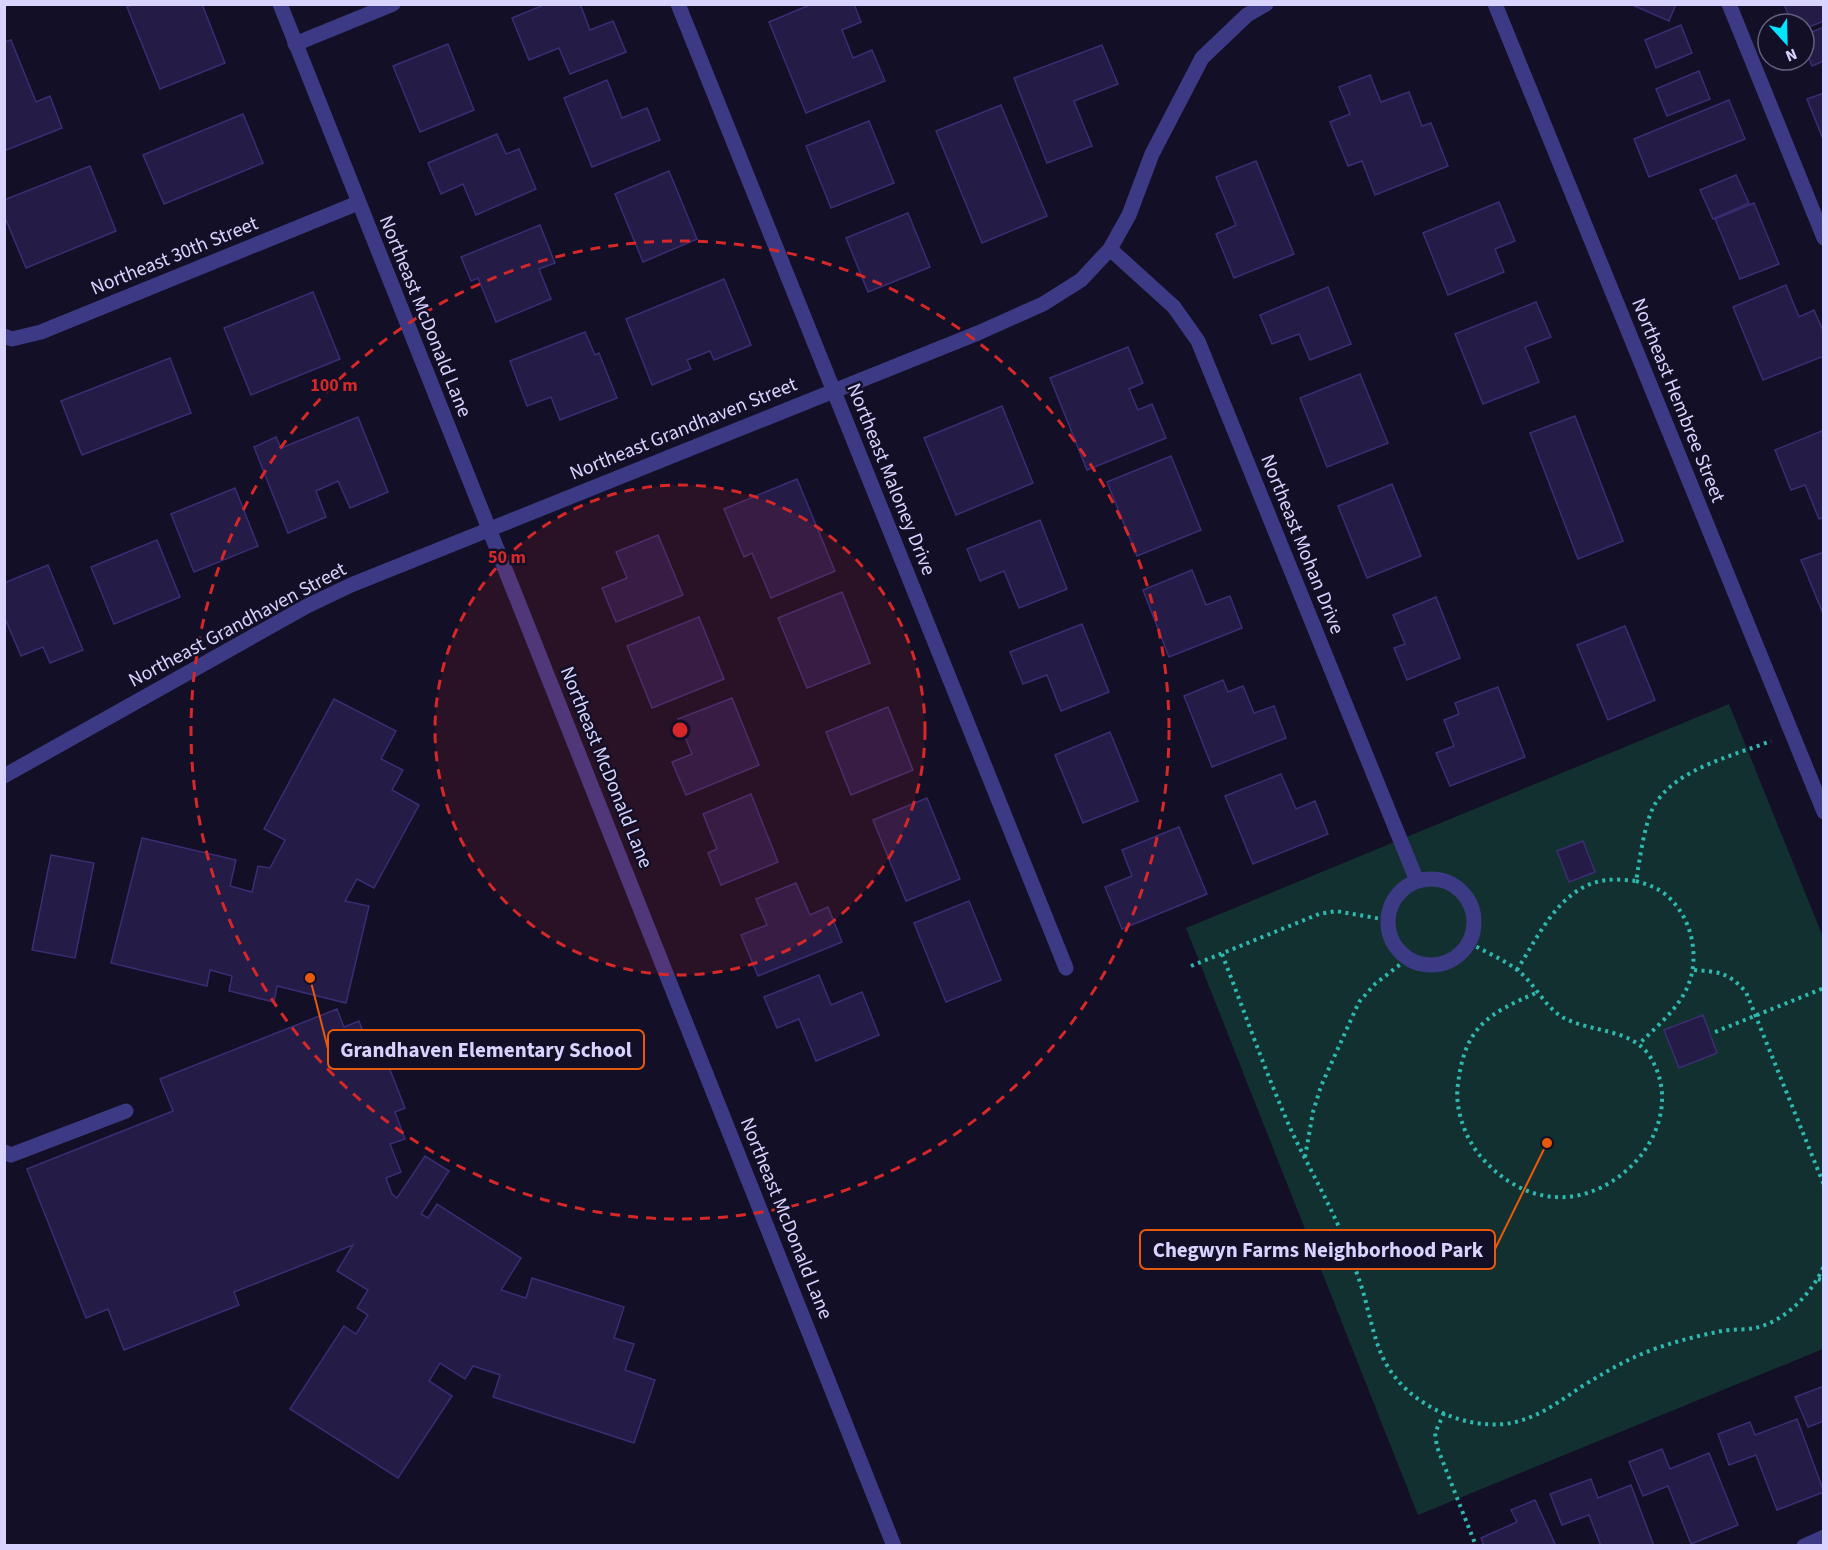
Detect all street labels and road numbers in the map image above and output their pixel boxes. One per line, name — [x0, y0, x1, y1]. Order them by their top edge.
street label: Northeast 30th Street — [86, 209, 263, 302]
street label: Northeast McDonald Lane — [372, 211, 478, 422]
street label: Northeast Hembree Street — [1624, 294, 1732, 507]
street label: Northeast Grandhaven Street — [565, 370, 801, 487]
street label: Northeast Maloney Drive — [840, 379, 942, 580]
street label: Northeast Mohan Drive — [1253, 450, 1351, 638]
street label: Northeast Grandhaven Street — [124, 555, 352, 694]
street label: Northeast McDonald Lane — [553, 662, 659, 873]
street label: Northeast McDonald Lane — [733, 1113, 839, 1324]

